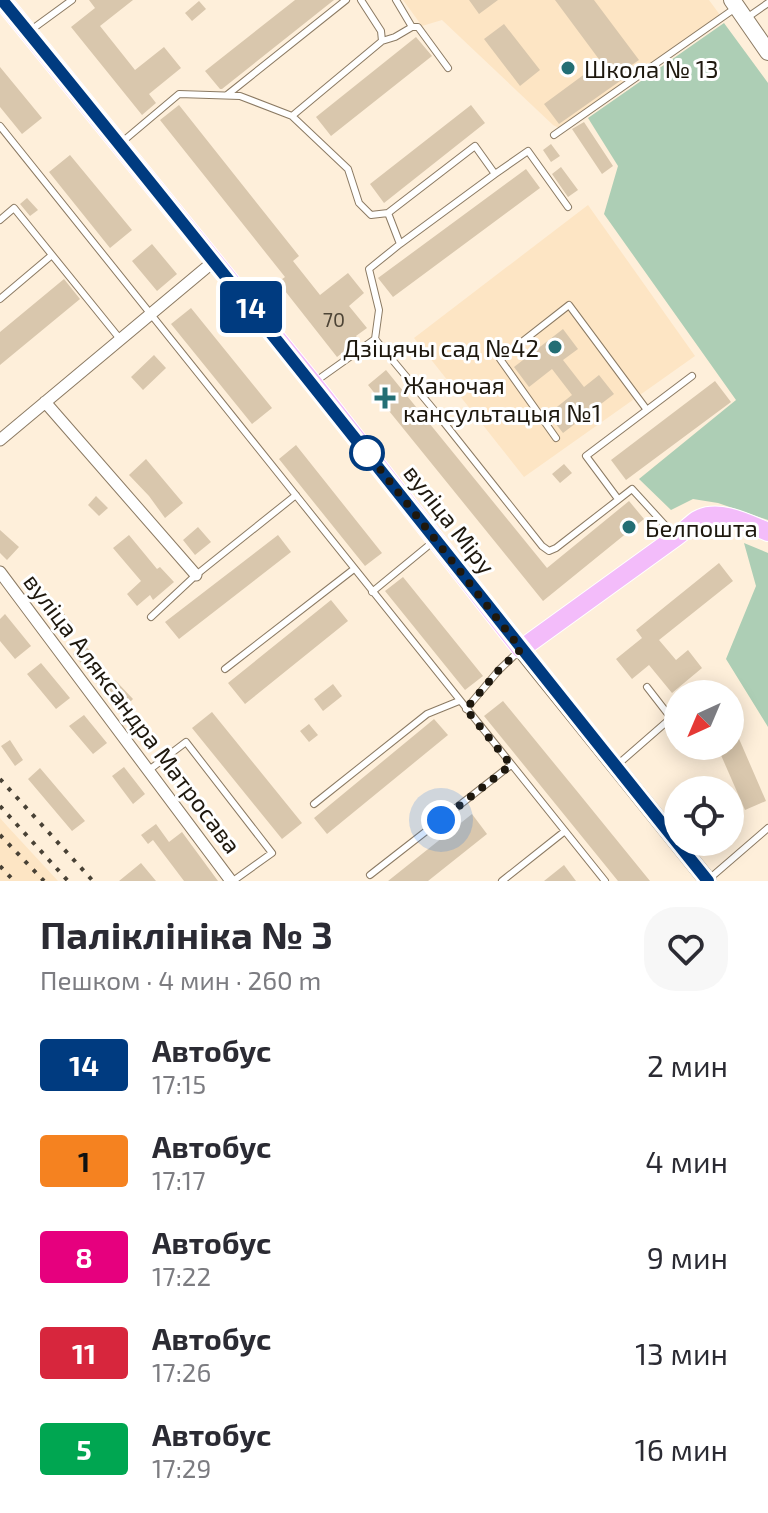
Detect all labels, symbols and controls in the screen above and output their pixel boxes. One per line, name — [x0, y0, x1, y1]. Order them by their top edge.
place label: Школа № 13 — [584, 54, 719, 83]
marker: Школа № 13 — [559, 59, 577, 77]
line badge: 14 — [215, 281, 287, 333]
text: 14 — [236, 290, 266, 324]
house number: 70 — [323, 307, 345, 331]
place label: Дзіцячы сад №42 — [343, 333, 539, 362]
marker: Дзіцячы сад №42 — [546, 338, 564, 356]
place label: Жаночая кансультацыя №1 — [403, 370, 601, 428]
marker: Жаночая кансультацыя №1 — [374, 387, 396, 409]
unlabelled marker — [350, 436, 384, 470]
street label: вуліца Міру — [397, 458, 502, 580]
place label: Белпошта — [645, 513, 758, 542]
marker: Белпошта — [620, 518, 638, 536]
street label: вуліца Аляксандра Матросава — [17, 567, 248, 859]
north arrow — [664, 680, 744, 760]
map controls — [664, 680, 744, 856]
button: locate — [664, 776, 744, 856]
your location — [421, 800, 461, 840]
button: heart — [644, 907, 728, 991]
text: Паліклініка № 3 — [40, 911, 333, 957]
text: Пешком · 4 мин · 260 m — [40, 964, 321, 995]
text: Автобус — [152, 1032, 271, 1068]
text: 2 мин — [647, 1047, 728, 1083]
text: 14 — [69, 1048, 99, 1082]
text: 17:15 — [152, 1068, 206, 1099]
text: Автобус — [152, 1128, 271, 1164]
text: 4 мин — [645, 1143, 728, 1179]
text: 1 — [78, 1144, 90, 1178]
text: 17:17 — [152, 1164, 205, 1195]
text: Автобус — [152, 1224, 271, 1260]
text: 9 мин — [647, 1239, 728, 1275]
text: 8 — [75, 1240, 93, 1274]
text: 17:22 — [152, 1260, 211, 1291]
text: Автобус — [152, 1320, 271, 1356]
text: 13 мин — [635, 1335, 728, 1371]
text: 11 — [72, 1336, 96, 1370]
text: 17:26 — [152, 1356, 211, 1387]
text: Автобус — [152, 1416, 271, 1452]
text: 16 мин — [635, 1431, 728, 1467]
text: 5 — [76, 1432, 92, 1466]
text: 17:29 — [152, 1452, 211, 1483]

